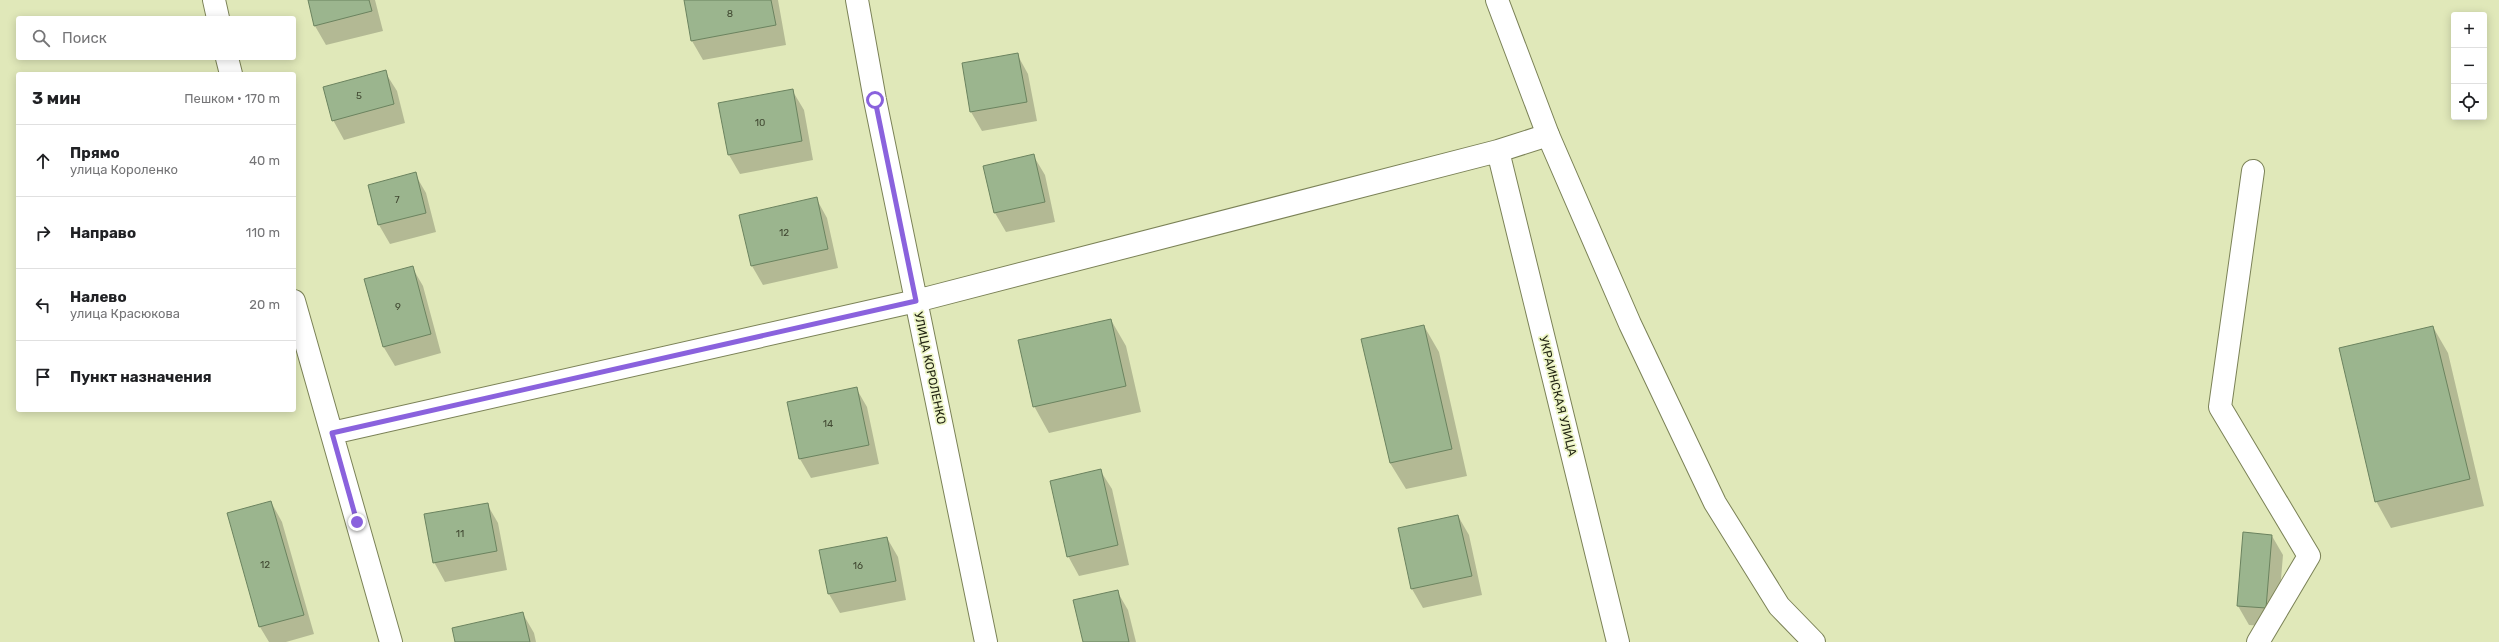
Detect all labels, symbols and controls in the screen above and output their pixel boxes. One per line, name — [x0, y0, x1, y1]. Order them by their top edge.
house number: 8 — [727, 8, 733, 20]
map controls — [2451, 12, 2487, 120]
button: + — [2451, 12, 2487, 48]
search box — [16, 16, 296, 60]
icon: search — [30, 27, 52, 49]
text: Поиск — [62, 29, 107, 47]
button: − — [2451, 48, 2487, 84]
button: locate — [2451, 84, 2487, 120]
text: 3 мин — [32, 88, 81, 108]
house number: 5 — [356, 90, 362, 102]
text: Пешком · 170 m — [184, 91, 280, 106]
route start — [866, 91, 884, 109]
house number: 10 — [755, 117, 765, 129]
text: Прямо — [70, 144, 120, 162]
icon: ahead — [32, 150, 54, 172]
text: 40 m — [249, 153, 280, 168]
text: улица Короленко — [70, 162, 178, 177]
house number: 7 — [394, 194, 400, 206]
icon: right — [32, 222, 54, 244]
text: Направо — [70, 224, 136, 242]
text: 110 m — [246, 225, 280, 240]
house number: 12 — [779, 227, 789, 239]
text: Налево — [70, 288, 127, 306]
icon: left — [32, 294, 54, 316]
text: 20 m — [249, 297, 280, 312]
house number: 9 — [395, 301, 401, 313]
text: улица Красюкова — [70, 306, 180, 321]
street label: УЛИЦА КОРОЛЕНКО — [911, 310, 949, 426]
street label: УКРАИНСКАЯ УЛИЦА — [1536, 334, 1580, 458]
icon: arrive — [32, 366, 54, 388]
text: Пункт назначения — [70, 368, 212, 386]
house number: 14 — [823, 418, 833, 430]
route end — [348, 513, 366, 531]
house number: 11 — [456, 528, 464, 540]
house number: 12 — [260, 559, 270, 571]
house number: 16 — [853, 560, 863, 572]

